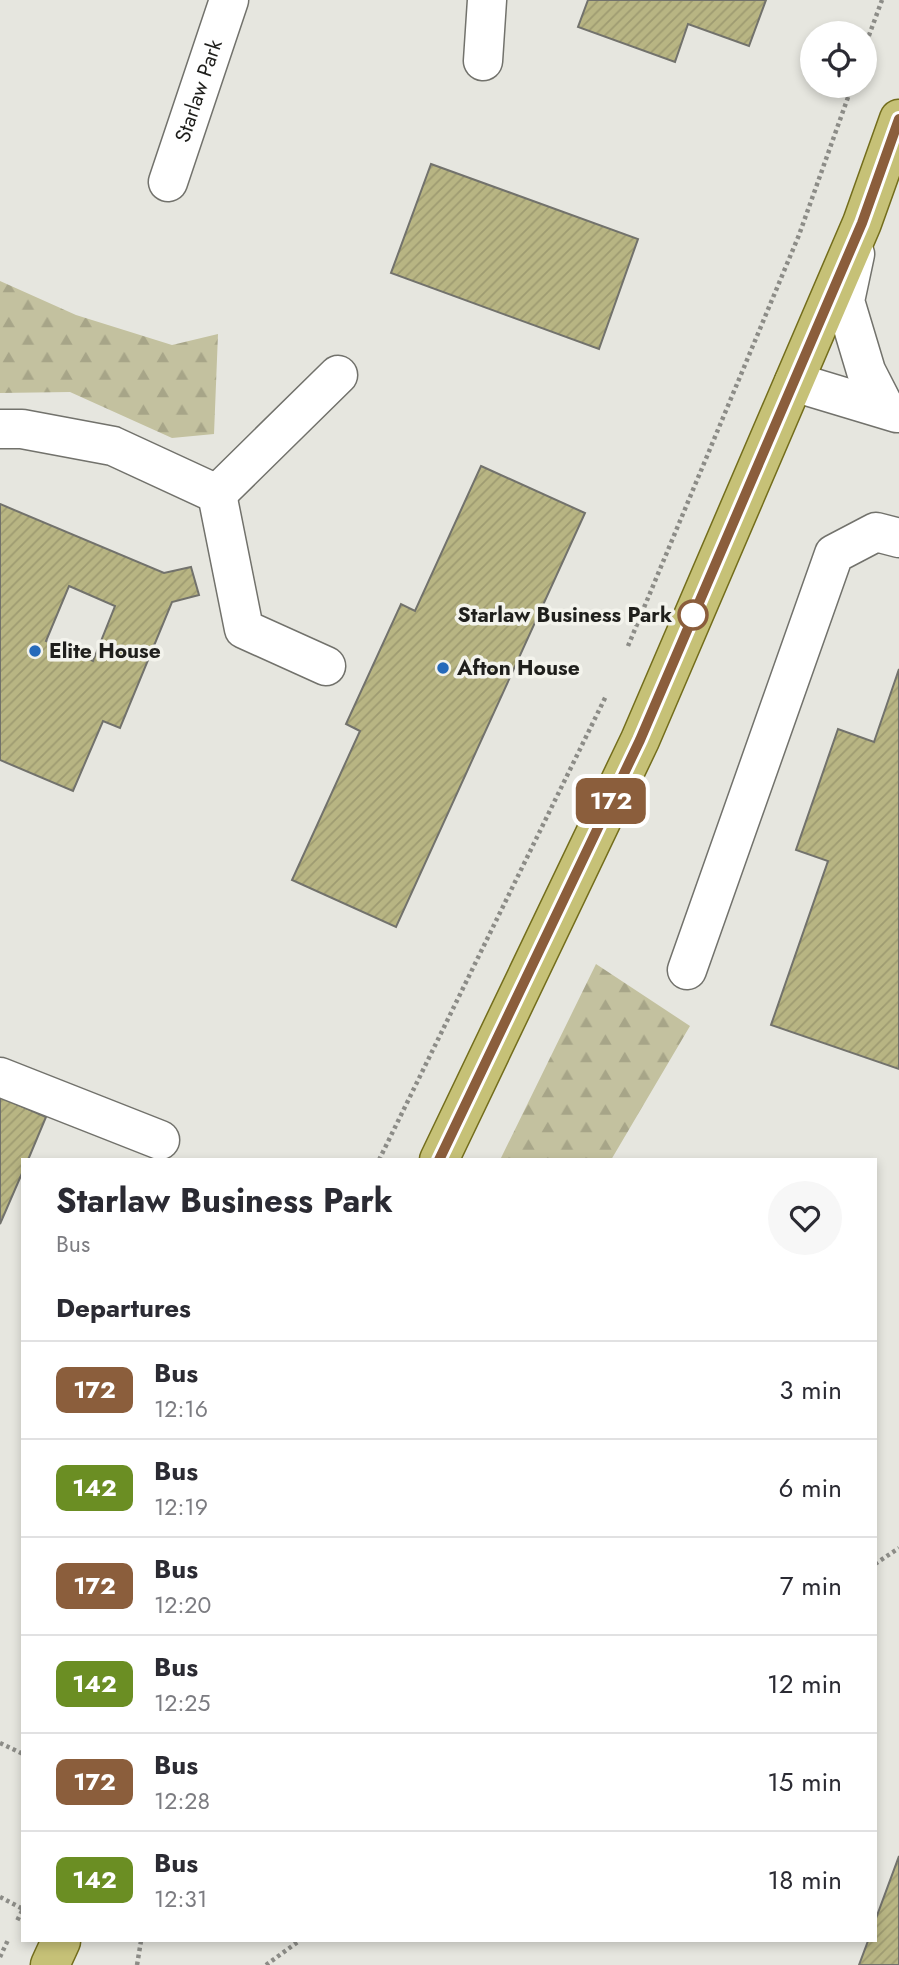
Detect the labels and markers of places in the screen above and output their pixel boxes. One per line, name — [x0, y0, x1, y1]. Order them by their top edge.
place label: Starlaw Business Park — [458, 600, 672, 630]
marker: Starlaw Business Park — [678, 600, 708, 630]
place label: Elite House — [49, 636, 161, 666]
marker: Elite House — [27, 643, 43, 659]
place label: Afton House — [456, 653, 580, 683]
marker: Afton House — [435, 660, 451, 676]

